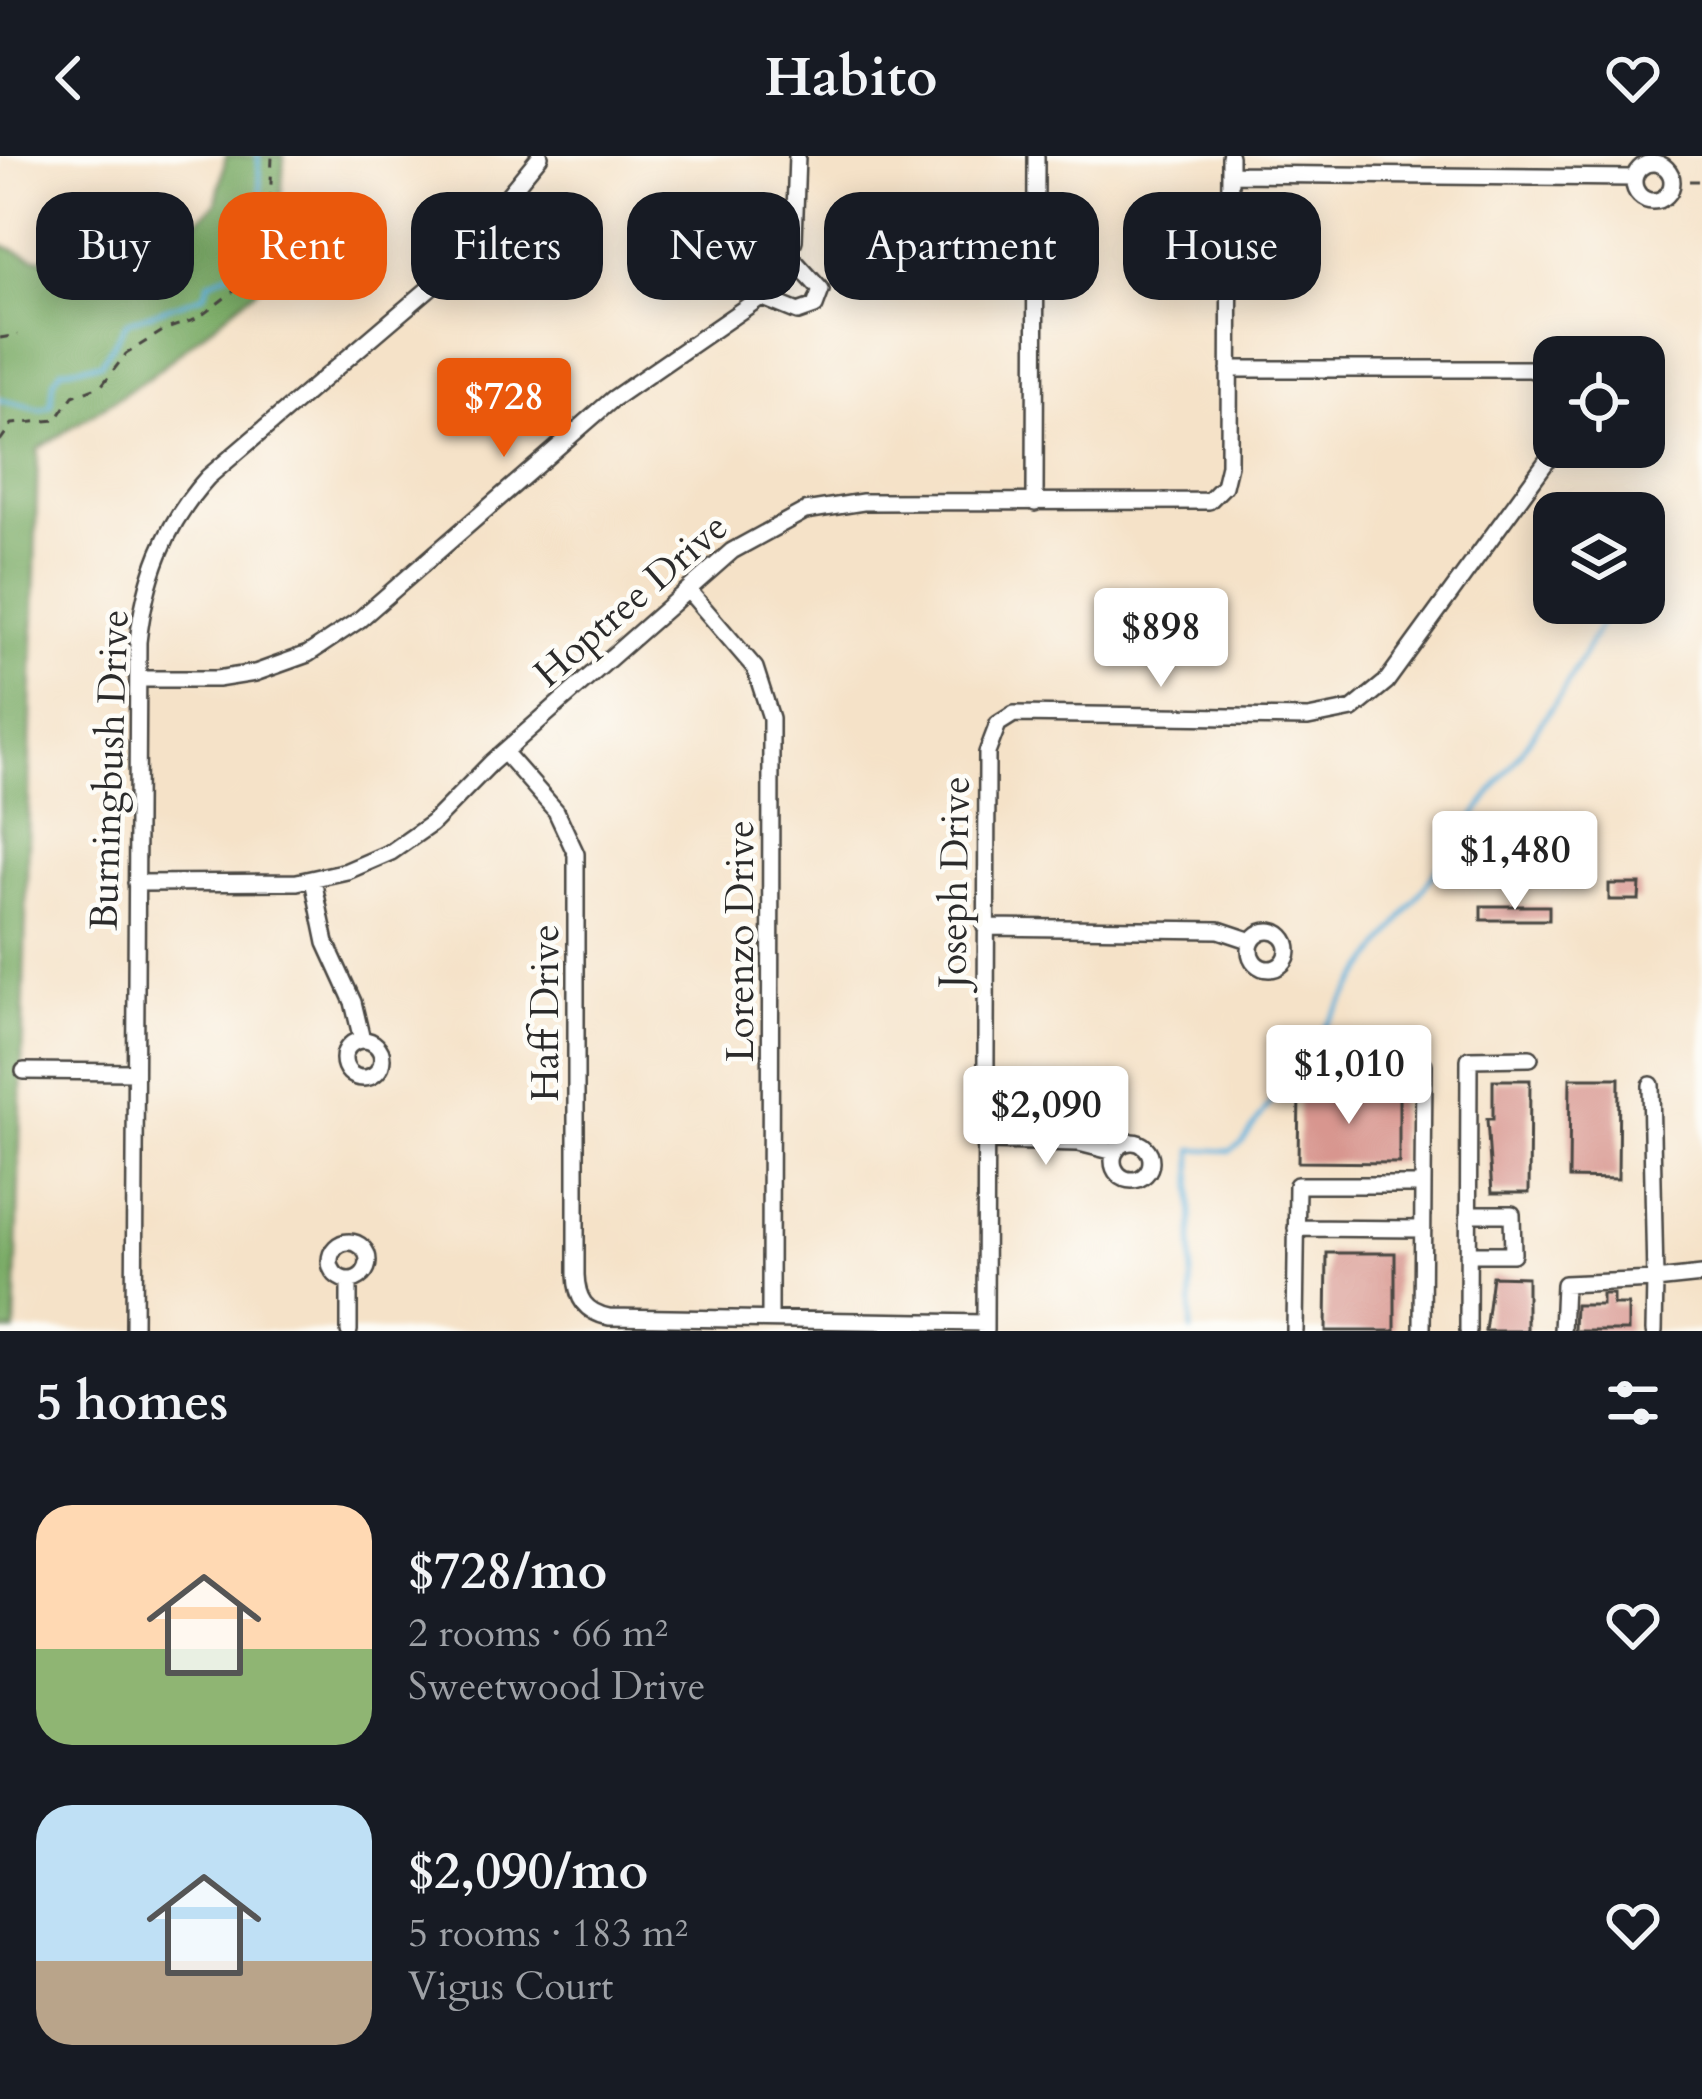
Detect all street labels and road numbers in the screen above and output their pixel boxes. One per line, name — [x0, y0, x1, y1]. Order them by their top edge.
street label: Hoptree Drive — [523, 501, 739, 699]
street label: Burningbush Drive — [77, 609, 142, 931]
street label: Joseph Drive — [926, 776, 983, 993]
street label: Lorenzo Drive — [714, 820, 767, 1062]
street label: Haff Drive — [519, 924, 572, 1102]

